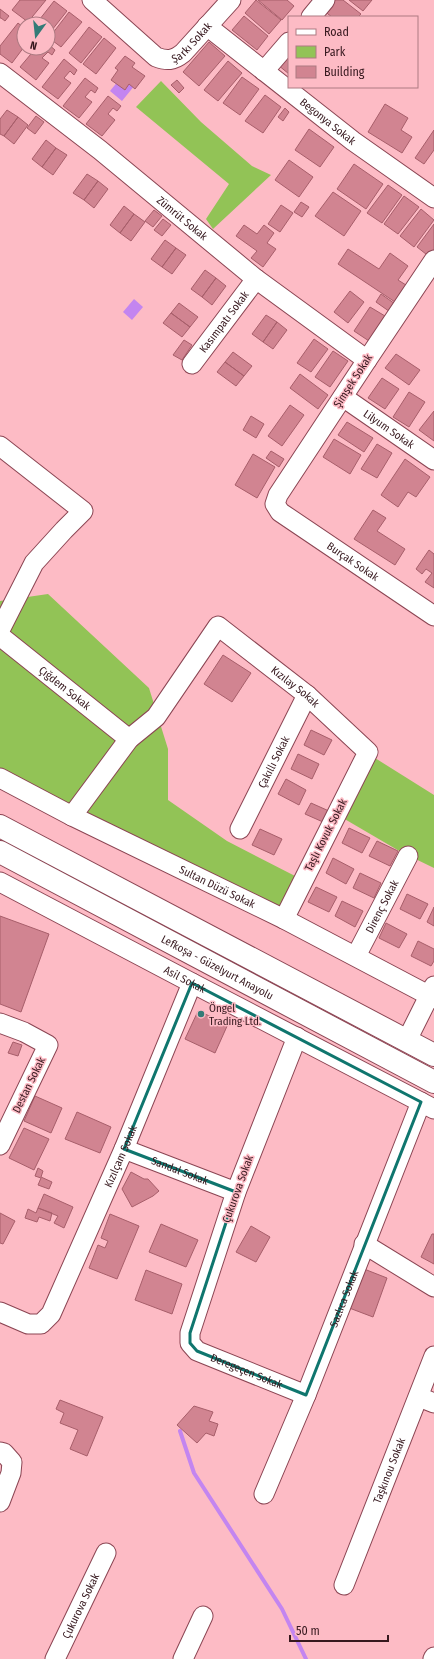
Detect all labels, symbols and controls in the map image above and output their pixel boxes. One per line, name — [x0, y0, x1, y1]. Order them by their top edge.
north arrow — [16, 16, 56, 56]
legend — [288, 16, 418, 88]
street label: Şarkı Sokak — [170, 19, 215, 65]
text: Road — [324, 25, 349, 39]
text: N — [29, 38, 38, 52]
text: Park — [324, 45, 346, 59]
text: Building — [324, 65, 365, 79]
street label: Begonya Sokak — [297, 95, 359, 148]
street label: Zümrüt Sokak — [154, 193, 211, 243]
street label: Kasımpatı Sokak — [196, 288, 252, 355]
street label: Şimşek Sokak — [331, 351, 376, 410]
street label: Lilyum Sokak — [361, 407, 418, 451]
street label: Burçak Sokak — [325, 539, 382, 584]
street label: Çığdem Sokak — [36, 663, 94, 713]
street label: Kızılay Sokak — [269, 663, 323, 710]
street label: Çakıllı Sokak — [255, 733, 292, 790]
street label: Taşlı Kovuk Sokak — [302, 796, 350, 873]
street label: Sultan Düzü Sokak — [177, 863, 258, 911]
street label: Direnç Sokak — [363, 877, 401, 935]
street label: Lefkoşa - Güzelyurt Anayolu — [159, 932, 276, 1002]
street label: Asil Sokak — [162, 963, 209, 996]
place label: Öngel Trading Ltd. — [209, 1002, 261, 1028]
marker: Öngel Trading Ltd. — [196, 1009, 206, 1019]
street label: Destan Sokak — [10, 1054, 48, 1115]
street label: Kızılçam Sokak — [101, 1122, 140, 1189]
street label: Çukurova Sokak — [220, 1153, 256, 1224]
street label: Sandal Sokak — [150, 1154, 211, 1188]
street label: Sazlıca Sokak — [327, 1267, 361, 1329]
street label: Deregeçen Sokak — [209, 1351, 285, 1392]
street label: Taşkınou Sokak — [370, 1435, 408, 1505]
street label: Çukurova Sokak — [59, 1570, 102, 1641]
scale bar — [290, 1617, 388, 1643]
text: 50 m — [296, 1624, 320, 1638]

